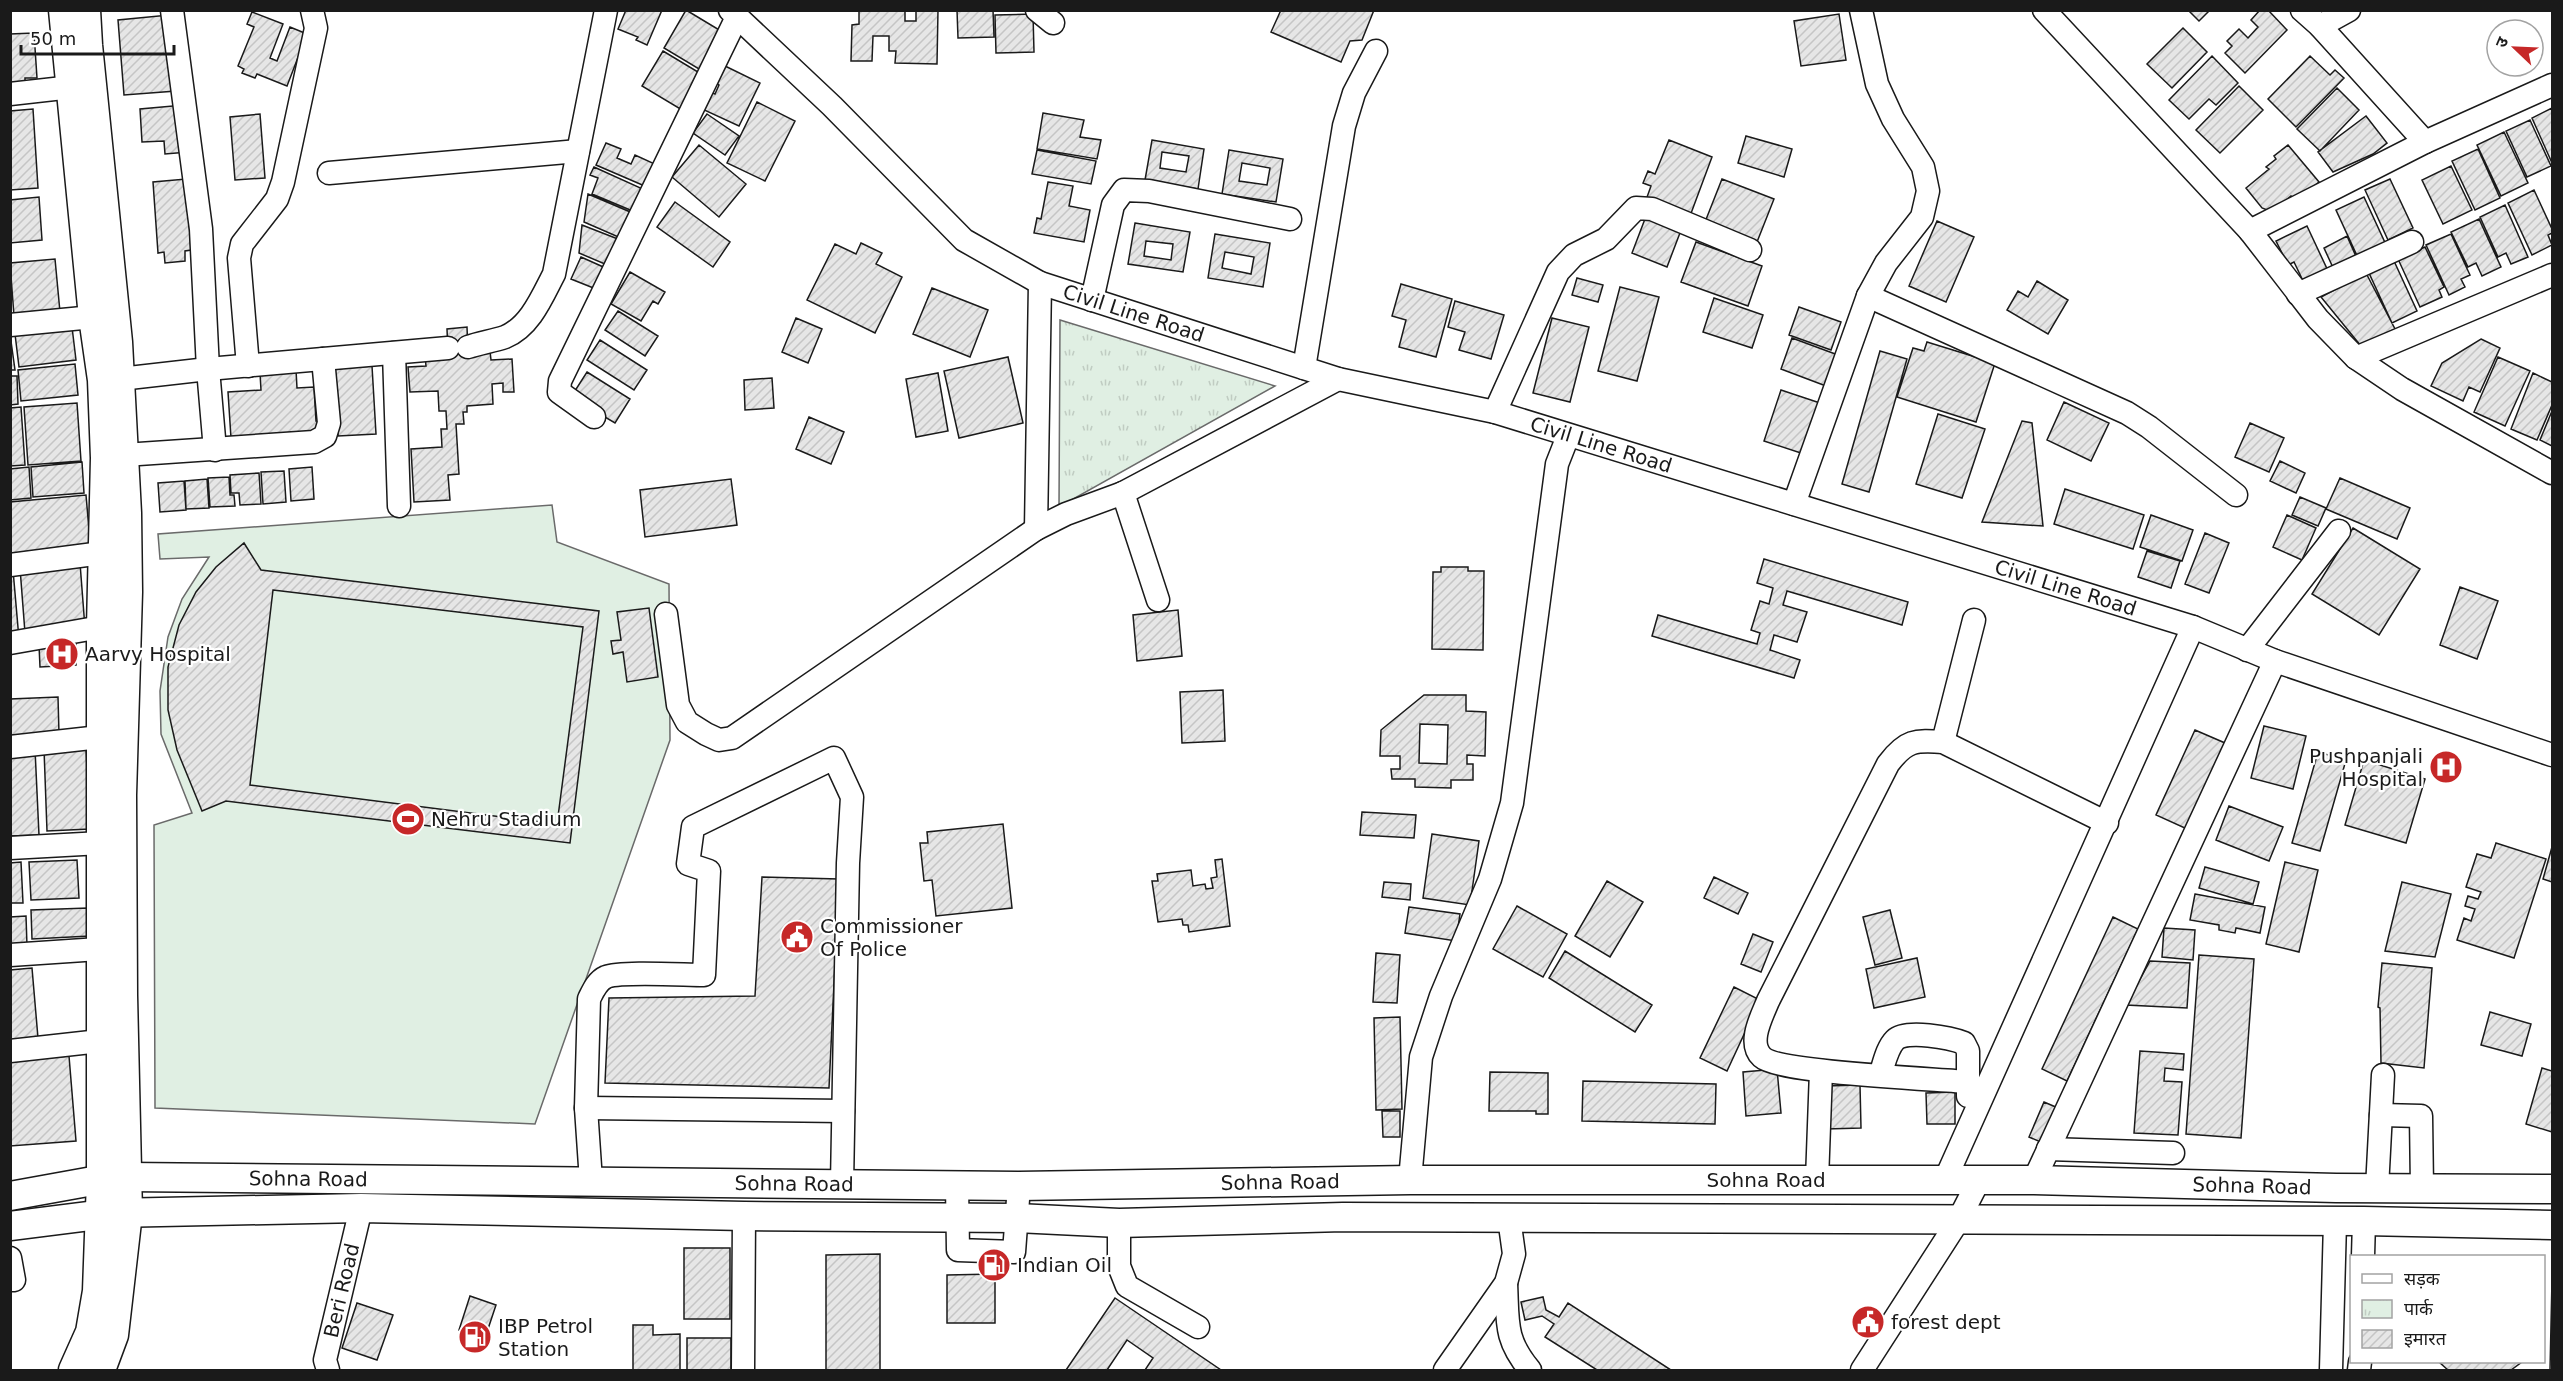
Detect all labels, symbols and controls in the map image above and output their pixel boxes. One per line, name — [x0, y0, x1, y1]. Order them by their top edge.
scale bar — [21, 18, 174, 56]
north arrow — [2485, 18, 2545, 78]
text: 50 m — [30, 28, 76, 49]
text: उ — [2491, 34, 2512, 50]
street label: Civil Line Road — [1060, 279, 1207, 347]
street label: Civil Line Road — [1527, 412, 1675, 478]
street label: Civil Line Road — [1992, 555, 2139, 621]
hospital icon: Aarvy Hospital — [44, 636, 80, 672]
place label: Aarvy Hospital — [85, 642, 231, 666]
place label: Pushpanjali Hospital — [2309, 744, 2423, 791]
hospital icon: Pushpanjali Hospital — [2428, 749, 2464, 785]
sports icon: Nehru Stadium — [390, 801, 426, 837]
place label: Nehru Stadium — [431, 807, 581, 831]
place label: Commissioner Of Police — [820, 914, 963, 961]
public building icon: Commissioner Of Police — [779, 919, 815, 955]
street label: Sohna Road — [249, 1166, 368, 1191]
street label: Sohna Road — [1707, 1168, 1826, 1192]
street label: Sohna Road — [1220, 1169, 1340, 1195]
street label: Sohna Road — [735, 1171, 854, 1196]
street label: Sohna Road — [2192, 1172, 2312, 1199]
street label: Beri Road — [319, 1241, 364, 1340]
fuel station icon: Indian Oil — [976, 1247, 1012, 1283]
place label: Indian Oil — [1017, 1253, 1112, 1277]
legend — [2350, 1255, 2545, 1363]
text: सड़क — [2404, 1268, 2441, 1289]
text: पार्क — [2404, 1298, 2434, 1319]
public building icon: forest dept — [1850, 1304, 1886, 1340]
place label: forest dept — [1891, 1310, 2001, 1334]
place label: IBP Petrol Station — [498, 1314, 593, 1361]
fuel station icon: IBP Petrol Station — [457, 1319, 493, 1355]
text: इमारत — [2404, 1328, 2447, 1349]

